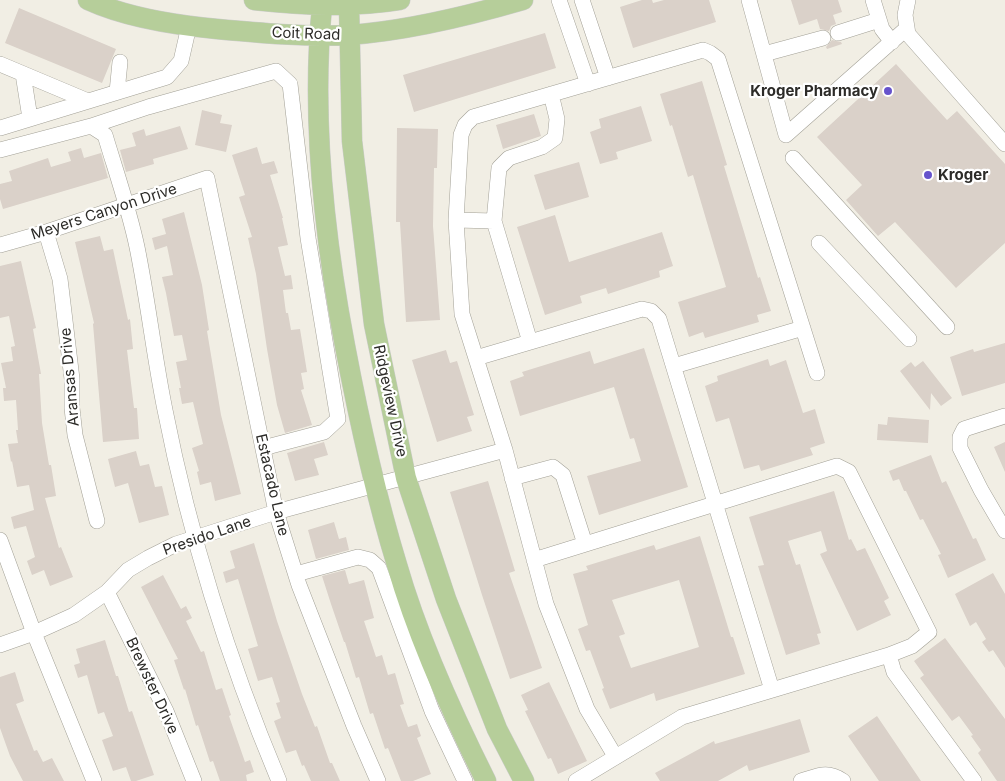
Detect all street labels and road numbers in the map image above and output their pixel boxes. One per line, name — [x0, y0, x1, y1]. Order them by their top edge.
street label: Coit Road — [271, 24, 341, 44]
street label: Meyers Canyon Drive — [29, 180, 179, 244]
street label: Aransas Drive — [57, 327, 83, 427]
street label: Ridgeview Drive — [369, 343, 411, 459]
street label: Estacado Lane — [251, 432, 293, 538]
street label: Presido Lane — [160, 512, 254, 560]
street label: Brewster Drive — [122, 635, 182, 737]

